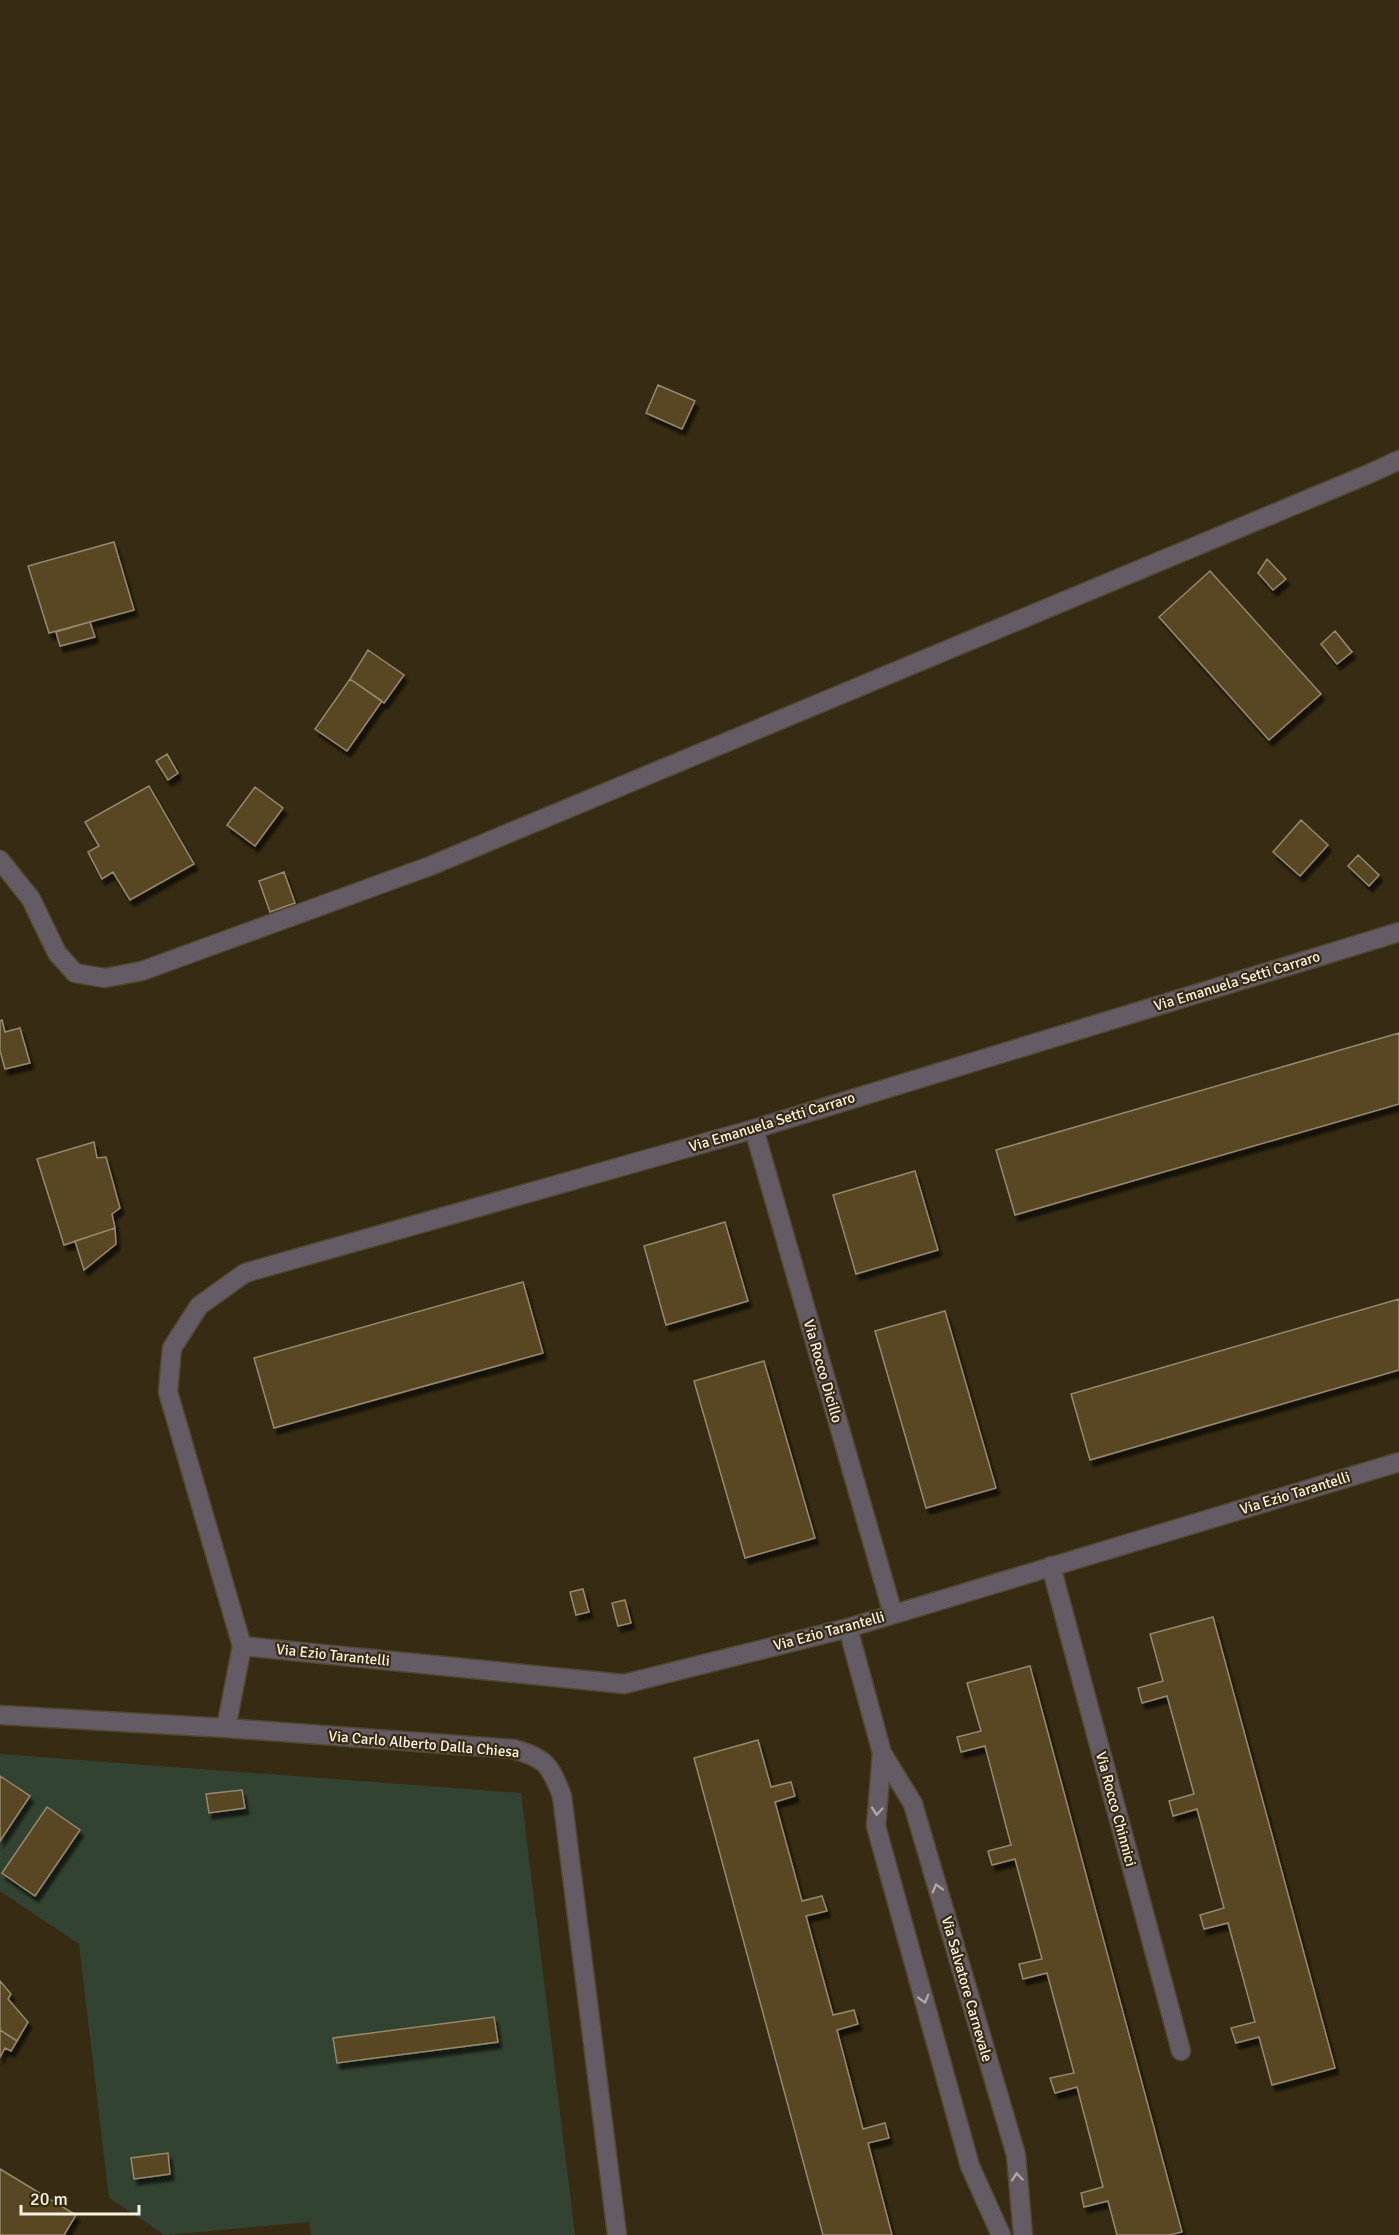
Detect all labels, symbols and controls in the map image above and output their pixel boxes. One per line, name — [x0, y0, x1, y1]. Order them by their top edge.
street label: Via Emanuela Setti Carraro — [1152, 947, 1322, 1015]
street label: Via Emanuela Setti Carraro — [687, 1088, 857, 1156]
street label: Via Rocco Dicillo — [800, 1317, 846, 1425]
street label: Via Ezio Tarantelli — [1238, 1468, 1352, 1518]
street label: Via Ezio Tarantelli — [771, 1608, 887, 1654]
street label: Via Ezio Tarantelli — [275, 1640, 391, 1670]
street label: Via Carlo Alberto Dalla Chiesa — [328, 1727, 520, 1761]
street label: Via Rocco Chinnici — [1092, 1750, 1140, 1868]
one-way arrow — [871, 1806, 884, 1816]
one-way arrow — [932, 1883, 944, 1894]
street label: Via Salvatore Carnevale — [938, 1914, 996, 2064]
one-way arrow — [917, 1993, 929, 2004]
one-way arrow — [1011, 2172, 1024, 2181]
scale bar — [21, 2178, 140, 2216]
text: 20 m — [30, 2188, 68, 2210]

